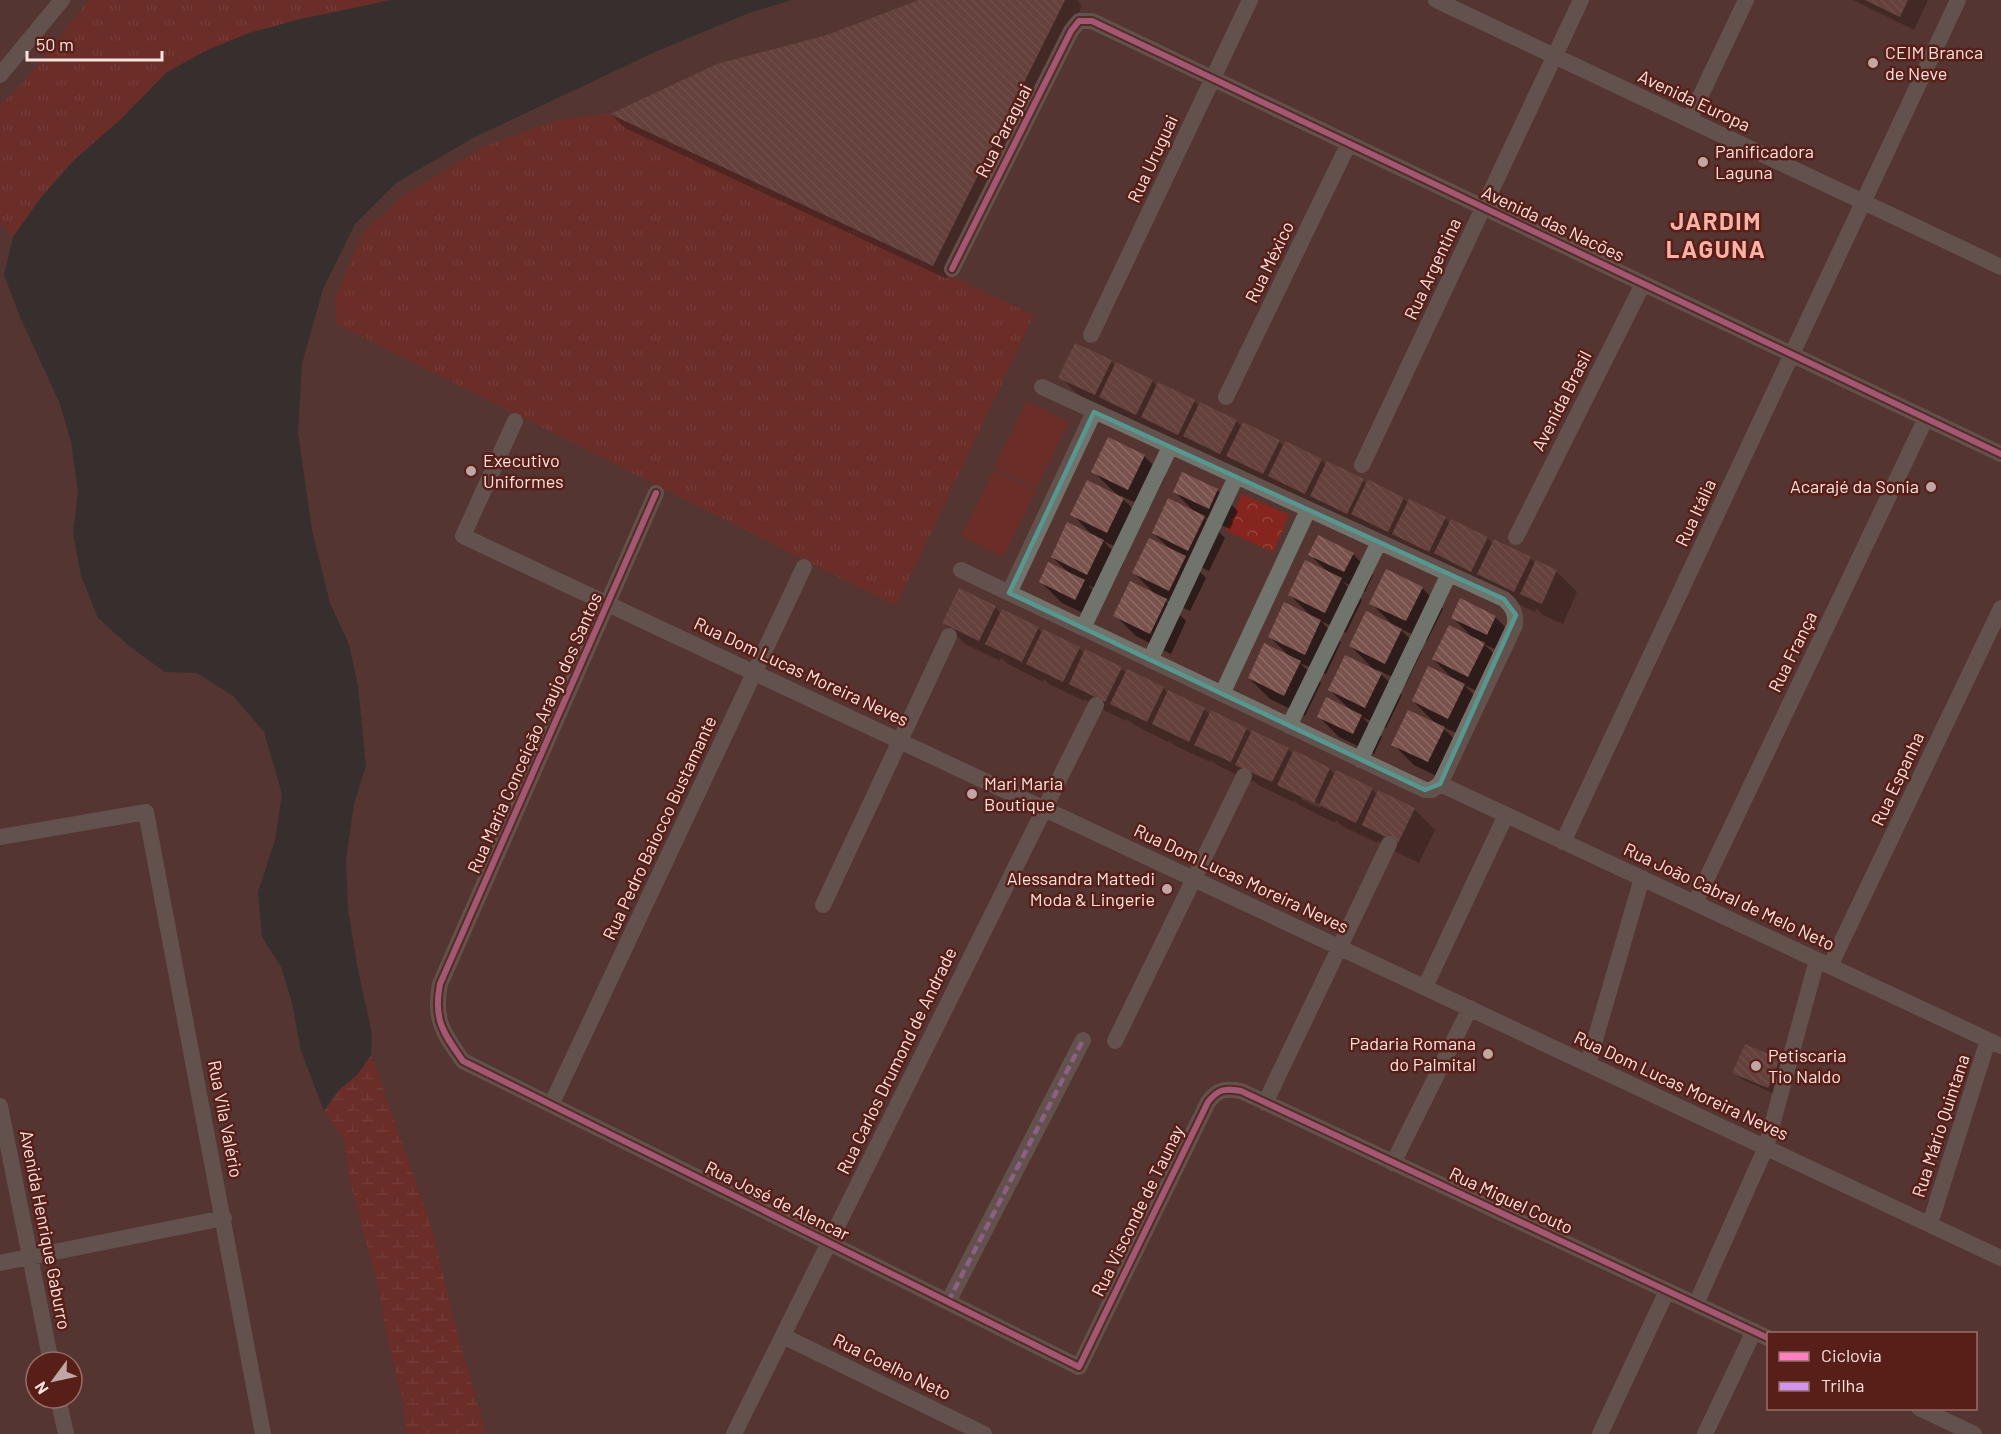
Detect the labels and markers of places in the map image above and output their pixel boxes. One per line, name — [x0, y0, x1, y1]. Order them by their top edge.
place label: CEIM Branca de Neve — [1885, 41, 1983, 84]
marker: CEIM Branca de Neve — [1866, 56, 1880, 70]
place label: Panificadora Laguna — [1715, 140, 1814, 183]
marker: Panificadora Laguna — [1696, 155, 1710, 169]
place label: Executivo Uniformes — [483, 449, 564, 492]
marker: Executivo Uniformes — [464, 464, 478, 478]
place label: Acarajé da Sonia — [1790, 475, 1919, 497]
marker: Acarajé da Sonia — [1924, 480, 1938, 494]
place label: Mari Maria Boutique — [984, 772, 1063, 815]
marker: Mari Maria Boutique — [965, 787, 979, 801]
place label: Alessandra Mattedi Moda & Lingerie — [1007, 867, 1155, 910]
marker: Alessandra Mattedi Moda & Lingerie — [1160, 882, 1174, 896]
place label: Padaria Romana do Palmital — [1349, 1032, 1476, 1075]
place label: Petiscaria Tio Naldo — [1768, 1044, 1847, 1087]
marker: Padaria Romana do Palmital — [1481, 1047, 1495, 1061]
marker: Petiscaria Tio Naldo — [1749, 1059, 1763, 1073]

